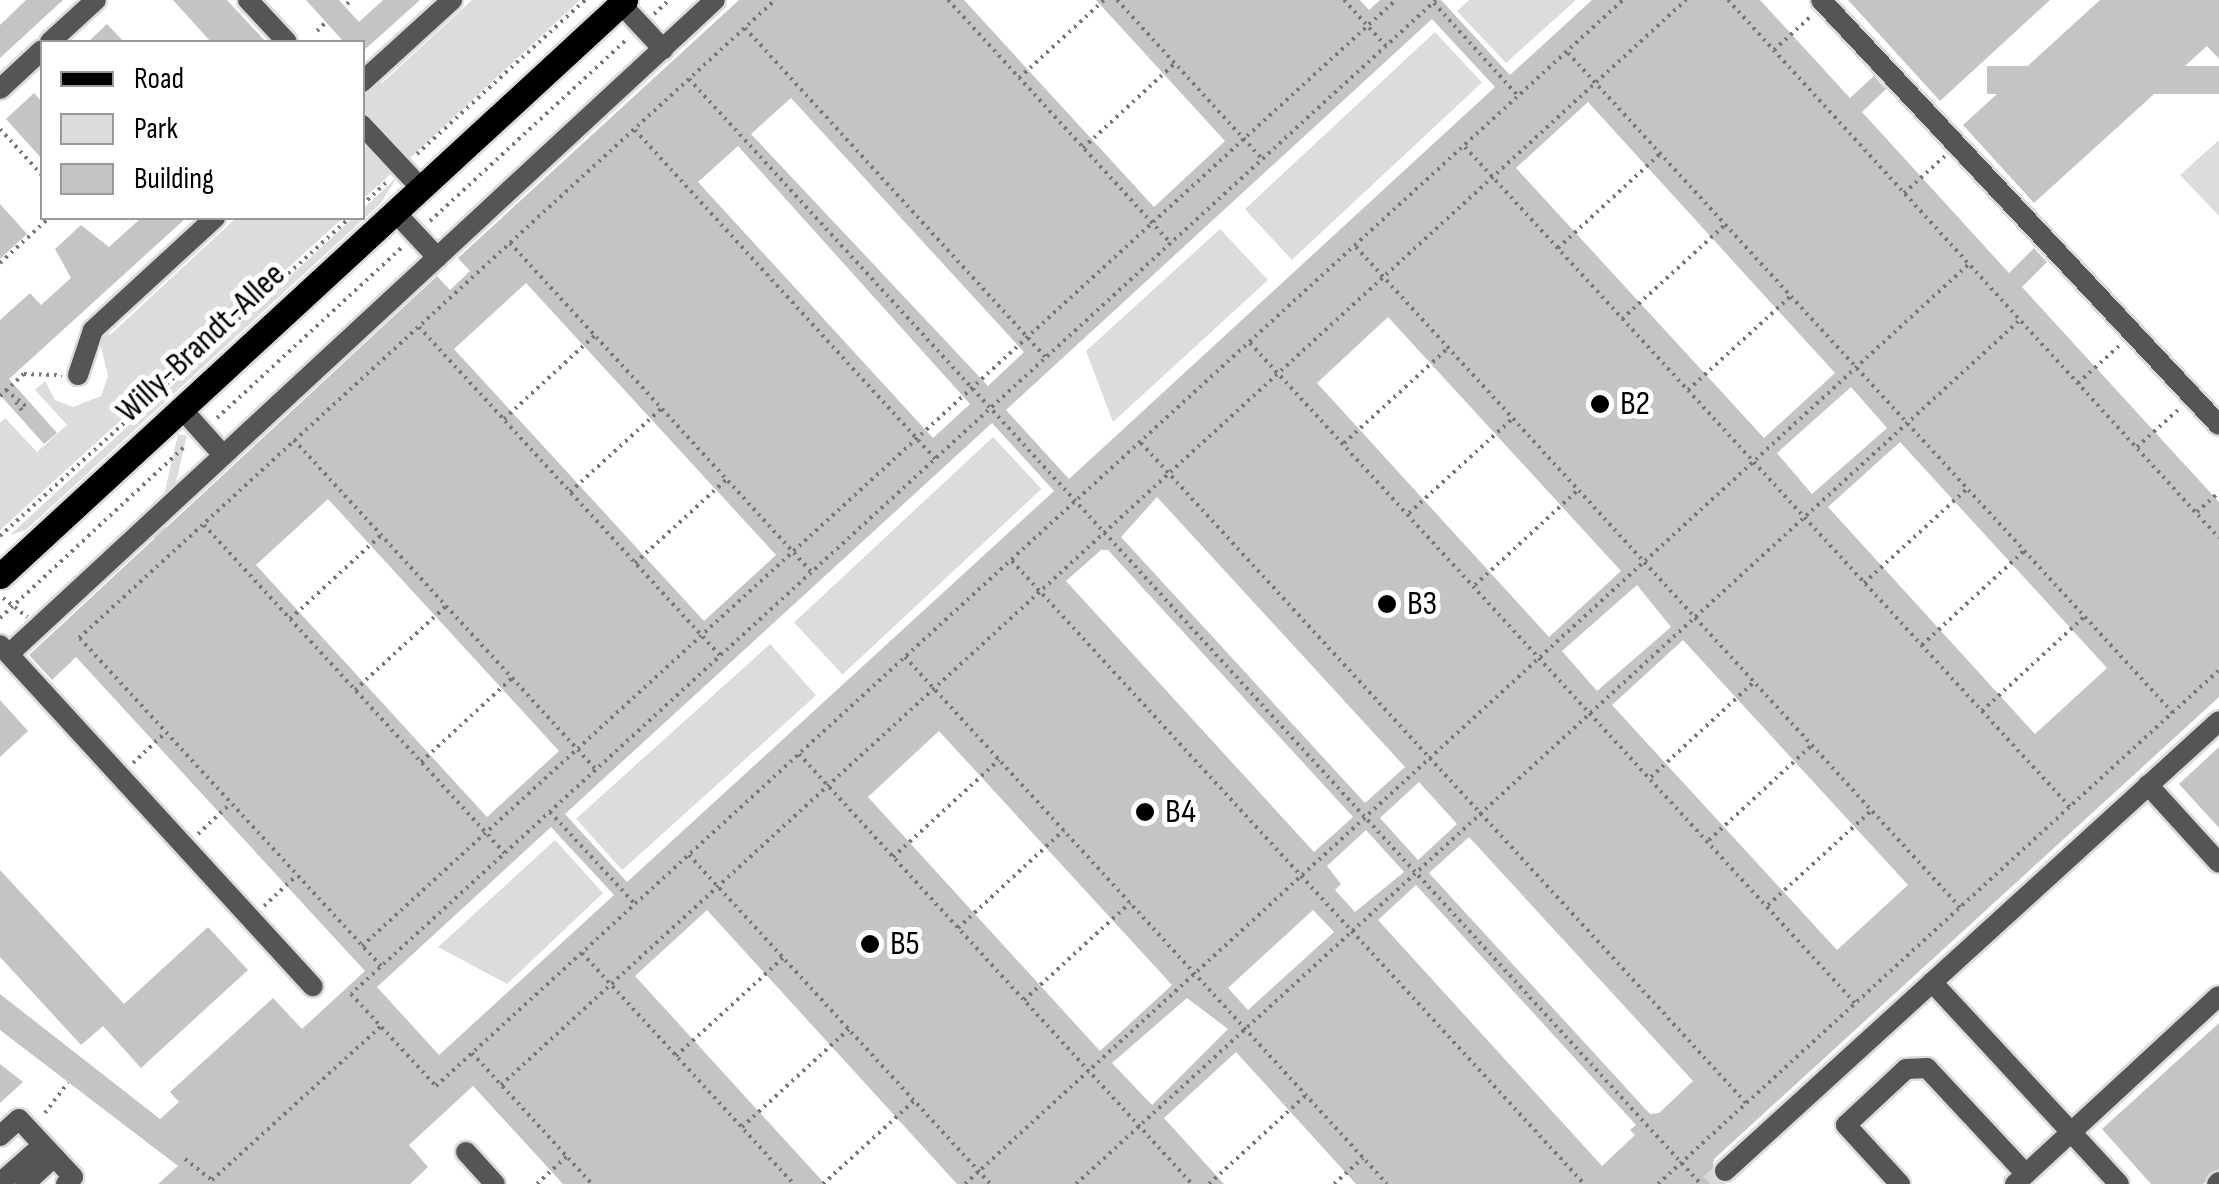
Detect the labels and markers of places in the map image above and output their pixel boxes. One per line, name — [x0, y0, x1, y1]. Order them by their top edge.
place label: B2 — [1620, 383, 1650, 425]
marker: B2 — [1589, 393, 1611, 415]
place label: B3 — [1407, 583, 1437, 625]
marker: B3 — [1376, 593, 1398, 615]
place label: B4 — [1165, 791, 1196, 833]
marker: B4 — [1134, 801, 1156, 823]
place label: B5 — [890, 923, 920, 965]
marker: B5 — [859, 933, 881, 955]

